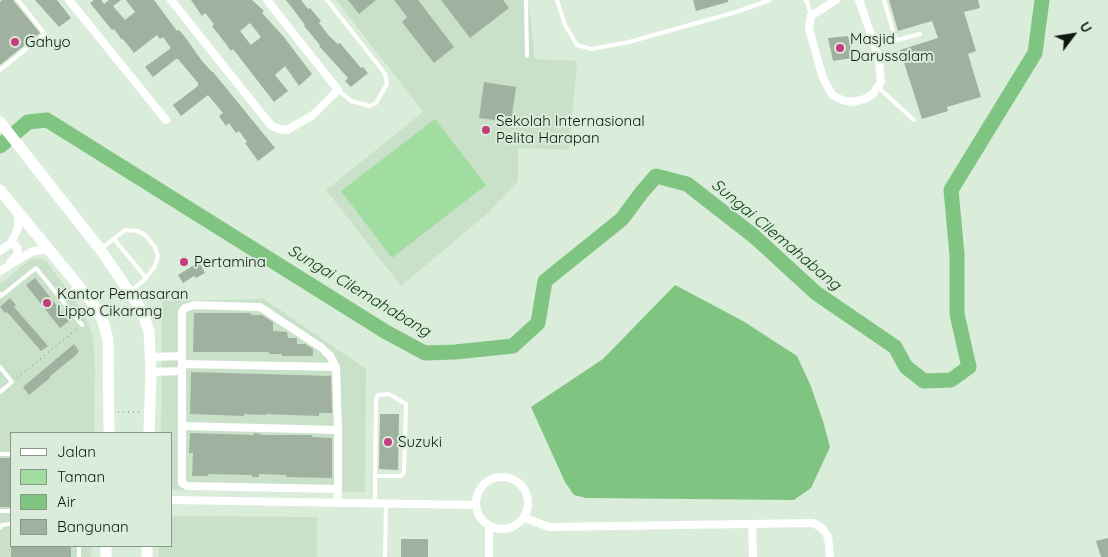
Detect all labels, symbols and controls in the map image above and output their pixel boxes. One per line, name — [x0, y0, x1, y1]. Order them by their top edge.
north arrow — [1048, 10, 1098, 60]
text: U — [1076, 18, 1096, 36]
place label: Masjid Darussalam — [850, 30, 934, 65]
place label: Gahyo — [25, 33, 71, 51]
marker: Gahyo — [9, 36, 21, 48]
marker: Masjid Darussalam — [834, 42, 846, 54]
place label: Sekolah Internasional Pelita Harapan — [496, 112, 645, 147]
marker: Sekolah Internasional Pelita Harapan — [480, 124, 492, 136]
water label: Sungai Cilemahabang — [707, 175, 845, 295]
water label: Sungai Cilemahabang — [284, 241, 434, 341]
place label: Pertamina — [194, 253, 266, 271]
marker: Pertamina — [178, 256, 190, 268]
place label: Kantor Pemasaran Lippo Cikarang — [57, 285, 188, 320]
marker: Kantor Pemasaran Lippo Cikarang — [41, 297, 53, 309]
legend — [10, 432, 172, 547]
place label: Suzuki — [398, 433, 442, 451]
marker: Suzuki — [382, 436, 394, 448]
text: Jalan — [57, 442, 96, 461]
text: Taman — [57, 467, 105, 486]
text: Air — [57, 492, 76, 511]
text: Bangunan — [57, 517, 129, 536]

